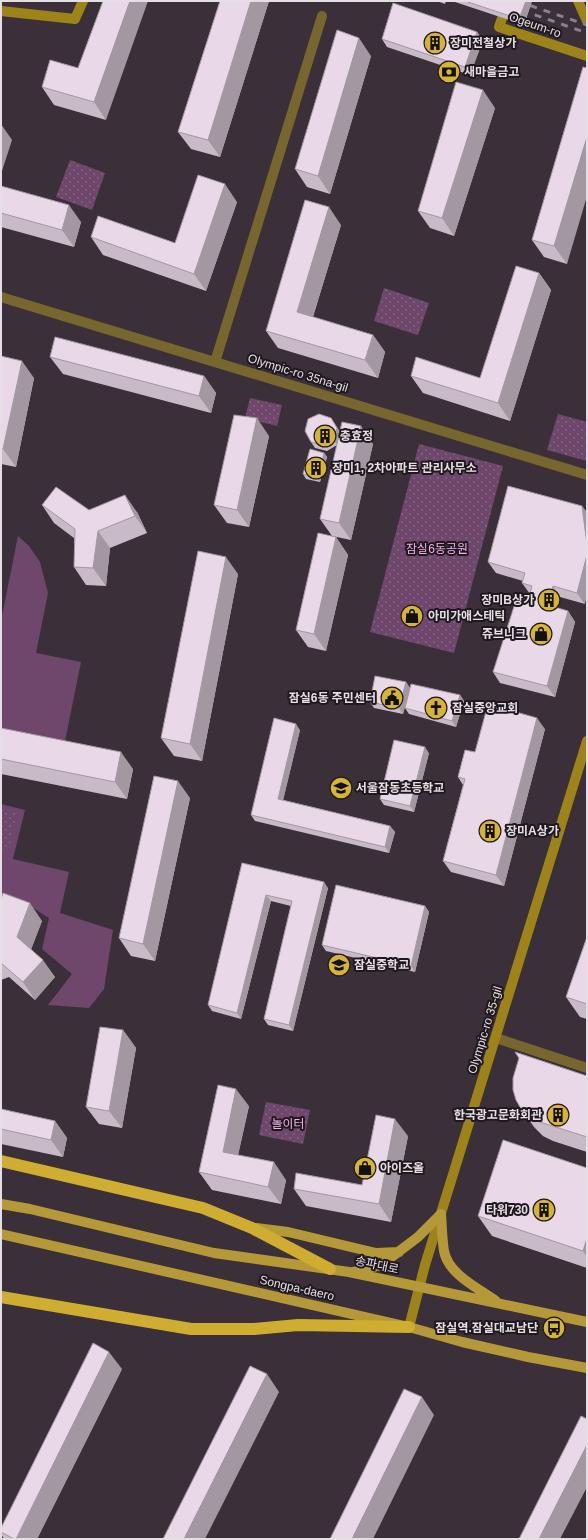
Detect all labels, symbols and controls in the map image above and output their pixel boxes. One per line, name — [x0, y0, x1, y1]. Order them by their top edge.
street label: Ogeum-ro — [507, 10, 563, 41]
building icon: 장미전철상가 — [422, 30, 448, 56]
place label: 장미전철상가 — [450, 36, 516, 50]
bank icon: 새마을금고 — [436, 59, 462, 85]
place label: 새마을금고 — [464, 65, 519, 79]
street label: Olympic-ro 35na-gil — [246, 351, 350, 395]
building icon: 충효정 — [312, 423, 338, 449]
place label: 충효정 — [340, 429, 373, 443]
building icon: 장미1, 2차아파트 관리사무소 — [303, 455, 329, 481]
place label: 장미1, 2차아파트 관리사무소 — [332, 461, 477, 475]
park label: 잠실6동공원 — [406, 542, 468, 556]
building icon: 장미B상가 — [536, 587, 562, 613]
place label: 장미B상가 — [481, 593, 534, 607]
shop icon: 아미가애스테틱 — [399, 603, 425, 629]
place label: 아미가애스테틱 — [428, 609, 505, 623]
shop icon: 쥬브니크 — [528, 621, 554, 647]
place label: 쥬브니크 — [482, 627, 526, 641]
public building icon: 잠실6동 주민센터 — [379, 685, 405, 711]
place label: 잠실6동 주민센터 — [289, 691, 376, 705]
church icon: 잠실중앙교회 — [423, 695, 449, 721]
place label: 잠실중앙교회 — [452, 701, 518, 715]
school or university icon: 서울잠동초등학교 — [328, 775, 354, 801]
place label: 서울잠동초등학교 — [356, 781, 444, 795]
building icon: 장미A상가 — [477, 818, 503, 844]
place label: 장미A상가 — [506, 824, 559, 838]
school or university icon: 잠실중학교 — [326, 952, 352, 978]
place label: 잠실중학교 — [354, 958, 409, 972]
street label: Olympic-ro 35-gil — [465, 985, 505, 1075]
building icon: 한국광고문화회관 — [545, 1102, 571, 1128]
place label: 한국광고문화회관 — [454, 1108, 542, 1122]
park label: 놀이터 — [271, 1117, 305, 1131]
shop icon: 아이즈올 — [352, 1155, 378, 1181]
place label: 아이즈올 — [380, 1161, 424, 1175]
building icon: 타워730 — [531, 1197, 557, 1223]
place label: 타워730 — [486, 1203, 528, 1217]
street label: 송파대로 — [354, 1254, 400, 1276]
street label: Songpa-daero — [258, 1273, 336, 1303]
bus stop icon: 잠실역.잠실대교남단 — [541, 1315, 567, 1341]
place label: 잠실역.잠실대교남단 — [435, 1321, 538, 1335]

